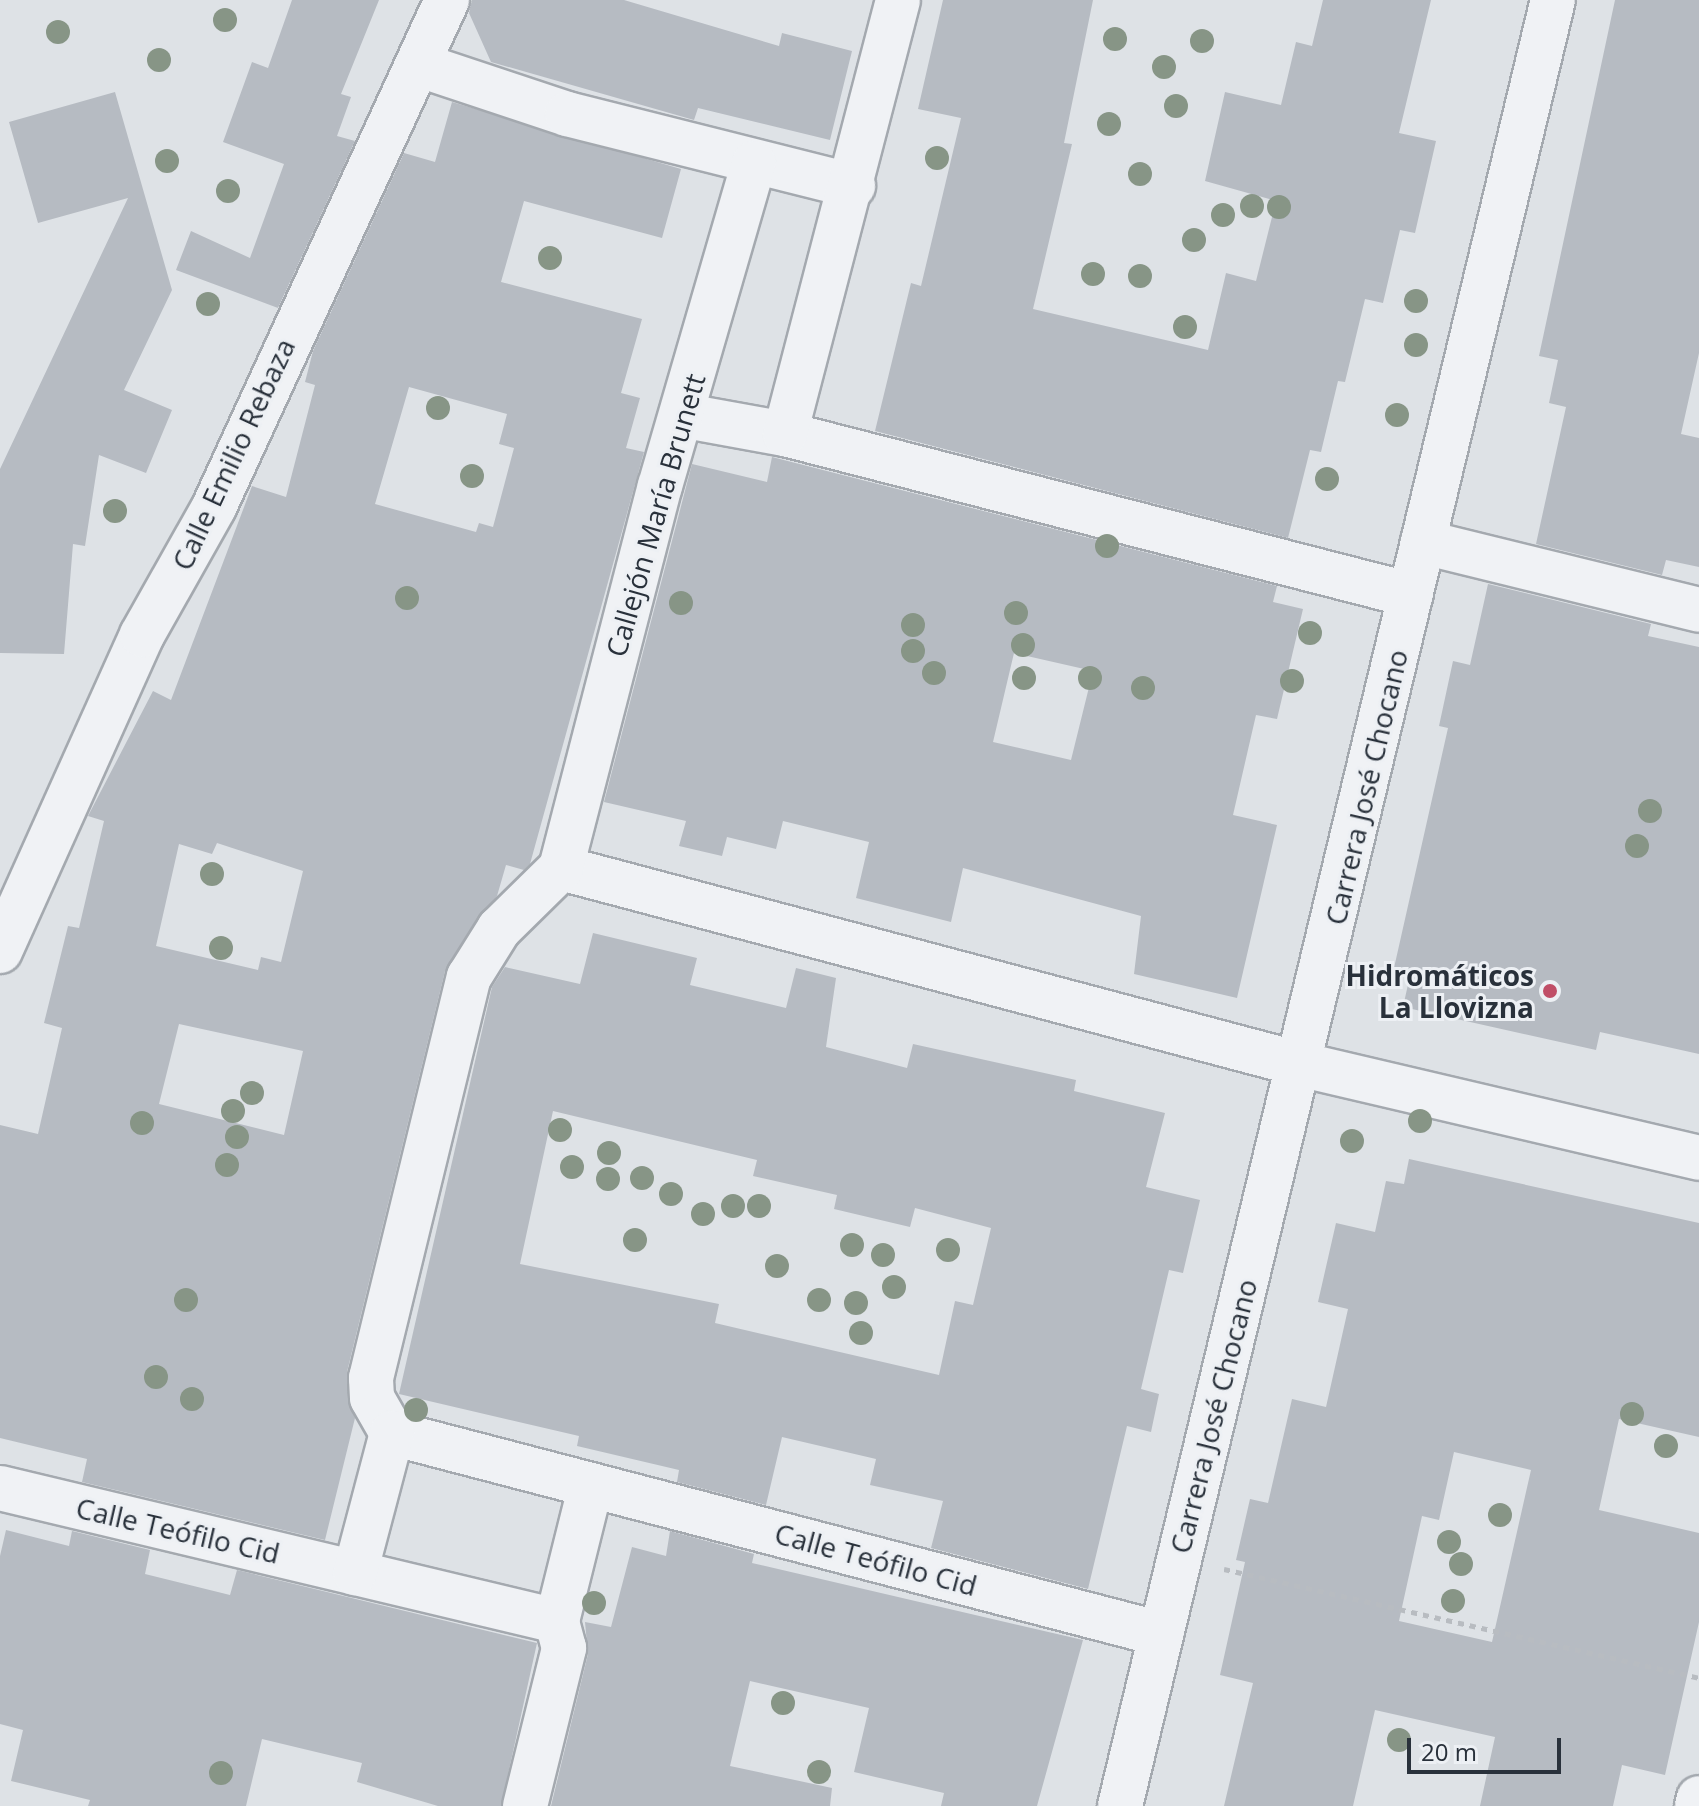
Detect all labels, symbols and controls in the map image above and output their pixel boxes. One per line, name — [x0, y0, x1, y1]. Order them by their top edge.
street label: Calle Emilio Rebaza — [165, 333, 301, 575]
street label: Callejón María Brunett — [598, 370, 712, 660]
street label: Carrera José Chocano — [1318, 646, 1414, 928]
place label: Hidromáticos La Llovizna — [1346, 958, 1534, 1024]
marker: Hidromáticos La Llovizna — [1541, 982, 1559, 1000]
street label: Carrera José Chocano — [1163, 1275, 1263, 1557]
street label: Calle Teófilo Cid — [73, 1490, 283, 1570]
street label: Calle Teófilo Cid — [771, 1516, 981, 1602]
scale bar — [1411, 1722, 1565, 1772]
text: 20 m — [1421, 1735, 1477, 1768]

